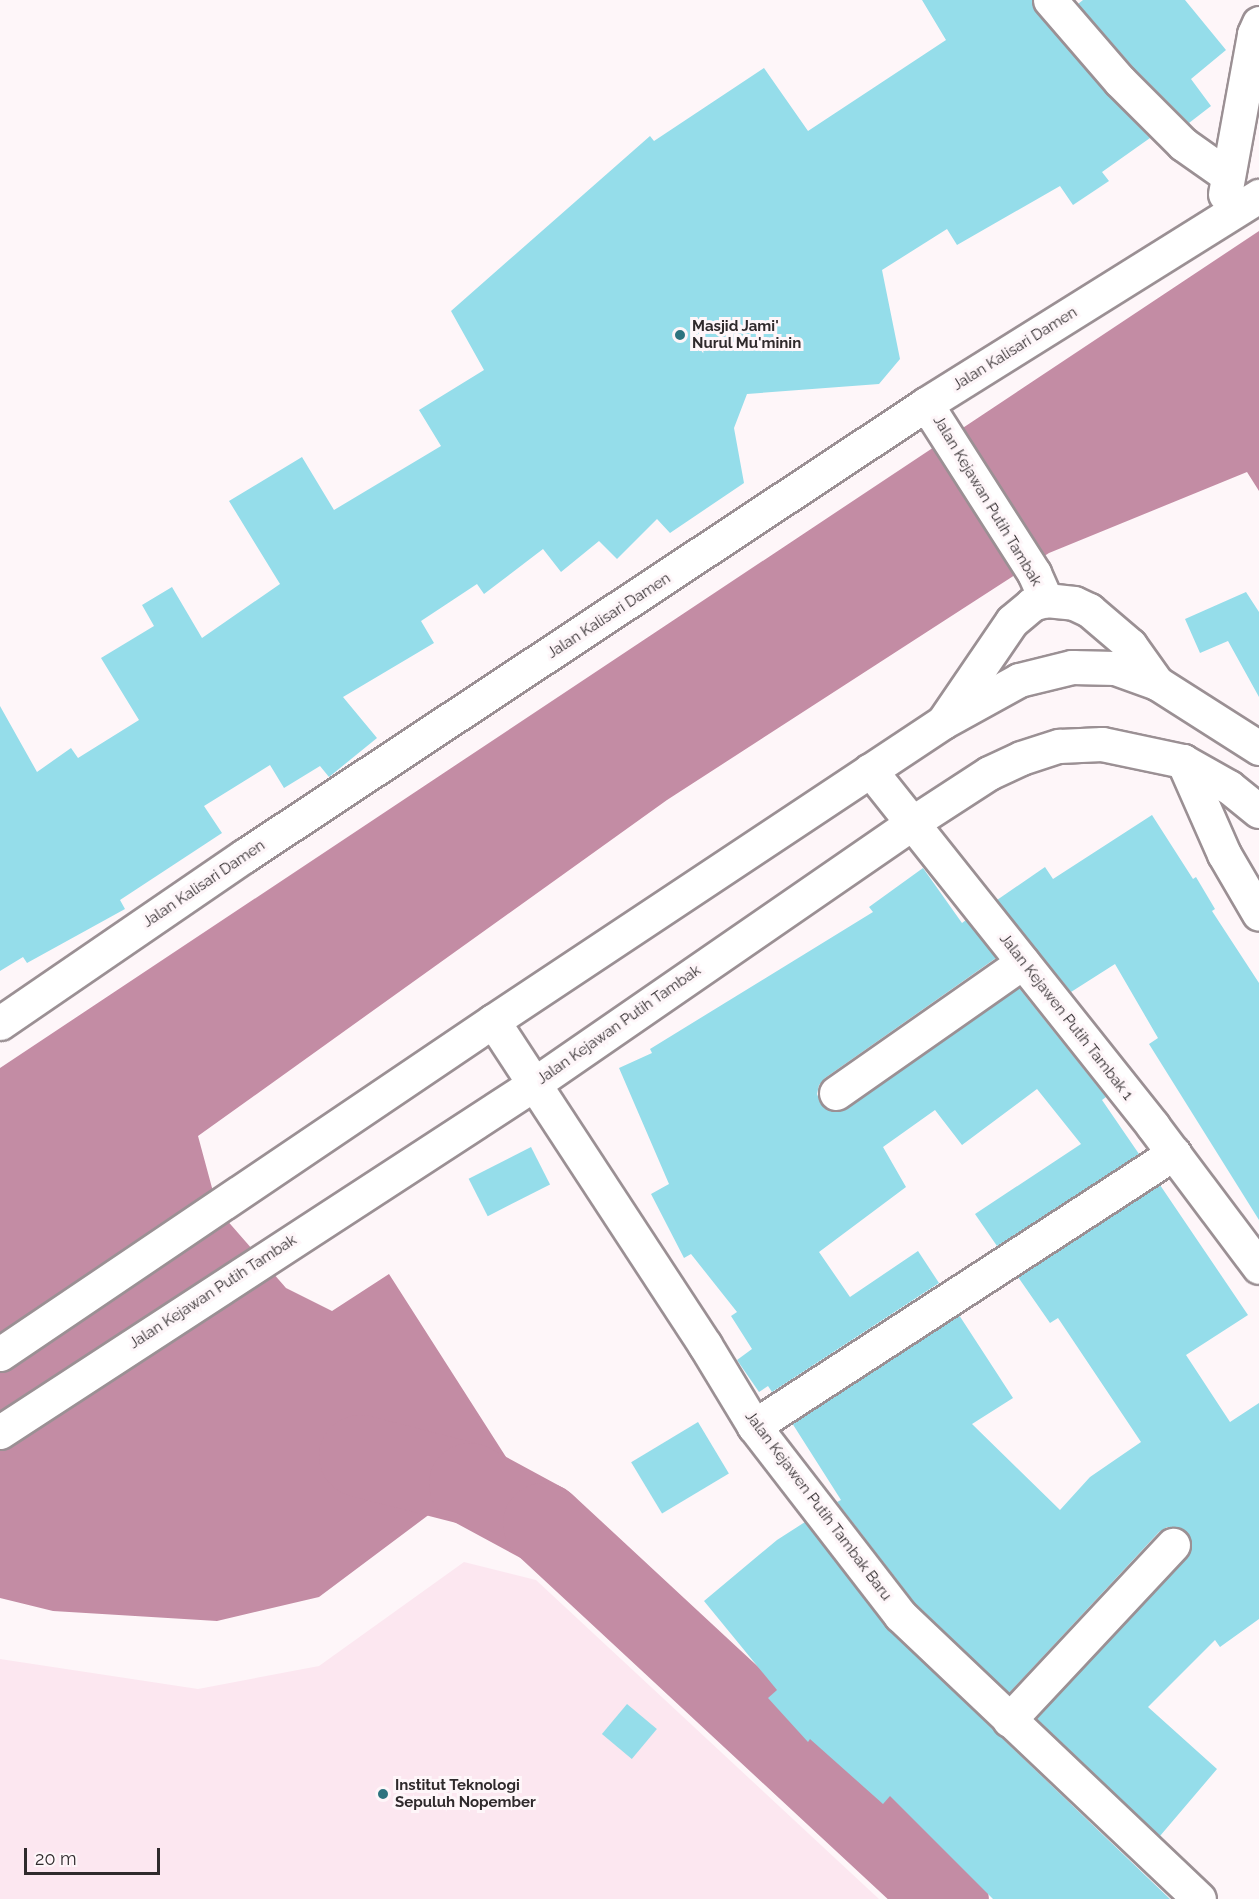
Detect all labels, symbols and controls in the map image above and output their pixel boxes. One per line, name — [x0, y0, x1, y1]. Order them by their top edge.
street label: Jalan Kalisari Damen — [950, 303, 1080, 395]
place label: Masjid Jami' Nurul Mu'minin — [692, 317, 802, 352]
marker: Masjid Jami' Nurul Mu'minin — [673, 328, 687, 342]
street label: Jalan Kejawan Putih Tambak — [929, 412, 1045, 590]
street label: Jalan Kalisari Damen — [544, 569, 674, 663]
street label: Jalan Kalisari Damen — [140, 836, 268, 932]
street label: Jalan Kejawen Putih Tambak 1 — [995, 930, 1137, 1104]
street label: Jalan Kejawan Putih Tambak — [533, 961, 705, 1089]
street label: Jalan Kejawan Putih Tambak — [126, 1231, 300, 1353]
street label: Jalan Kejawen Putih Tambak Baru — [741, 1408, 895, 1604]
place label: Institut Teknologi Sepuluh Nopember — [395, 1776, 536, 1811]
marker: Institut Teknologi Sepuluh Nopember — [376, 1787, 390, 1801]
scale bar — [27, 1836, 164, 1874]
text: 20 m — [35, 1848, 77, 1869]

